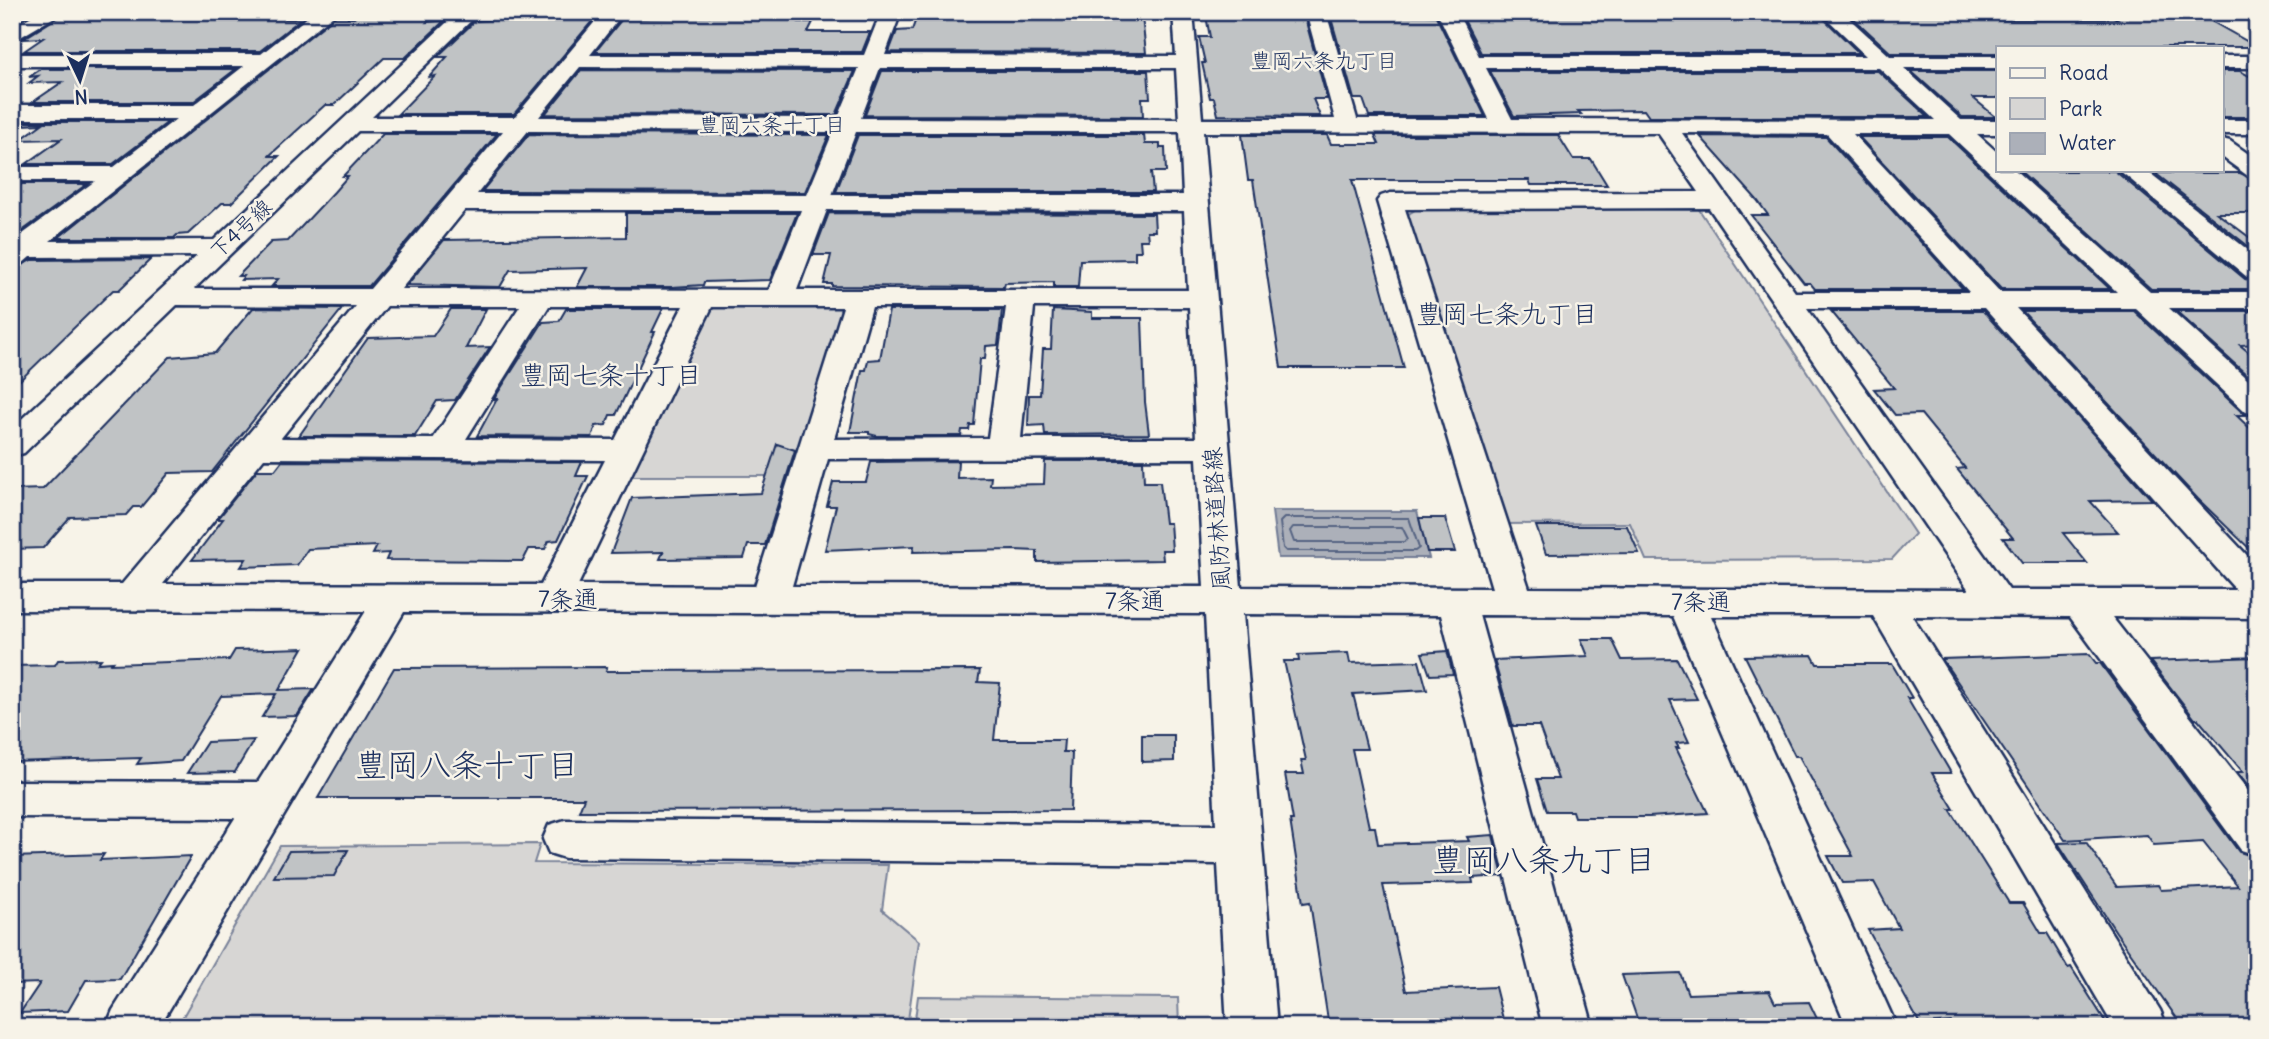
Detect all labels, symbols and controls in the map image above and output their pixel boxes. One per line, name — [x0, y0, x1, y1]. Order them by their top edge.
north arrow — [46, 46, 116, 116]
legend — [1996, 46, 2224, 172]
district label: 豊岡六条九丁目 — [1251, 47, 1398, 74]
text: Road — [2059, 59, 2108, 86]
text: N — [74, 85, 89, 109]
text: Park — [2059, 95, 2102, 122]
district label: 豊岡六条十丁目 — [699, 111, 846, 138]
text: Water — [2059, 129, 2117, 156]
street label: 下4号線 — [204, 193, 277, 264]
district label: 豊岡七条九丁目 — [1416, 297, 1598, 330]
district label: 豊岡七条十丁目 — [520, 358, 702, 391]
street label: 風防林道路線 — [1196, 446, 1236, 592]
street label: 7条通 — [538, 583, 598, 613]
street label: 7条通 — [1105, 585, 1165, 615]
street label: 7条通 — [1671, 586, 1731, 616]
district label: 豊岡八条十丁目 — [355, 744, 579, 785]
district label: 豊岡八条九丁目 — [1432, 839, 1656, 880]

